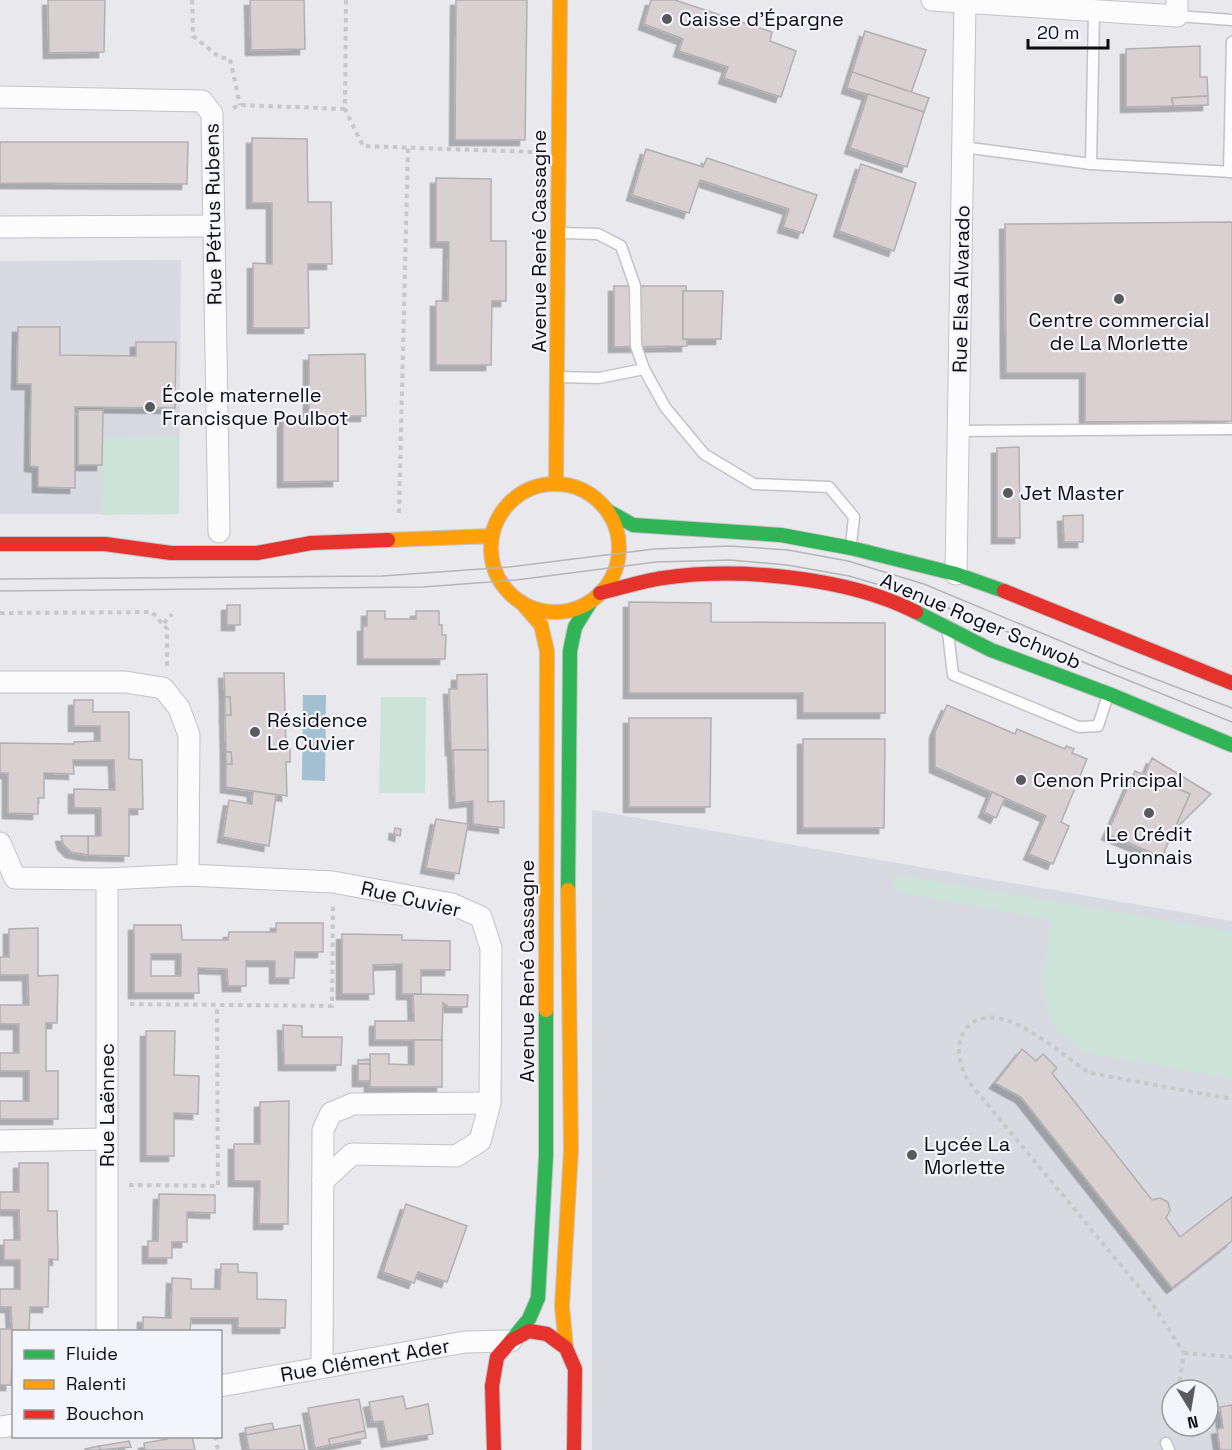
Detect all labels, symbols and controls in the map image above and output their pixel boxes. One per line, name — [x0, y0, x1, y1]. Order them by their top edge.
place label: Caisse d'Épargne — [679, 6, 844, 32]
marker: Caisse d'Épargne — [660, 12, 674, 26]
scale bar — [1028, 12, 1108, 50]
text: 20 m — [1037, 21, 1080, 44]
street label: Rue Pétrus Rubens — [198, 123, 228, 305]
street label: Avenue René Cassagne — [526, 130, 552, 352]
street label: Rue Elsa Alvarado — [947, 205, 975, 373]
marker: Centre commercial de La Morlette — [1112, 292, 1126, 306]
place label: Centre commercial de La Morlette — [1028, 307, 1210, 356]
place label: École maternelle Francisque Poulbot — [162, 382, 349, 431]
marker: École maternelle Francisque Poulbot — [143, 400, 157, 414]
place label: Jet Master — [1020, 480, 1124, 506]
marker: Jet Master — [1001, 486, 1015, 500]
street label: Avenue Roger Schwob — [877, 567, 1085, 675]
place label: Résidence Le Cuvier — [267, 707, 368, 756]
marker: Résidence Le Cuvier — [248, 725, 262, 739]
place label: Cenon Principal — [1033, 767, 1183, 793]
marker: Cenon Principal — [1014, 773, 1028, 787]
marker: Le Crédit Lyonnais — [1142, 806, 1156, 820]
place label: Le Crédit Lyonnais — [1106, 821, 1192, 870]
street label: Avenue René Cassagne — [514, 860, 540, 1082]
street label: Rue Cuvier — [358, 875, 464, 923]
street label: Rue Laënnec — [94, 1043, 120, 1167]
place label: Lycée La Morlette — [924, 1131, 1010, 1180]
marker: Lycée La Morlette — [905, 1148, 919, 1162]
legend — [12, 1330, 222, 1438]
street label: Rue Clément Ader — [278, 1332, 452, 1388]
text: Fluide — [66, 1342, 118, 1365]
text: Ralenti — [66, 1372, 126, 1395]
north arrow — [1160, 1378, 1220, 1438]
text: Bouchon — [66, 1402, 144, 1425]
text: N — [1185, 1411, 1200, 1434]

